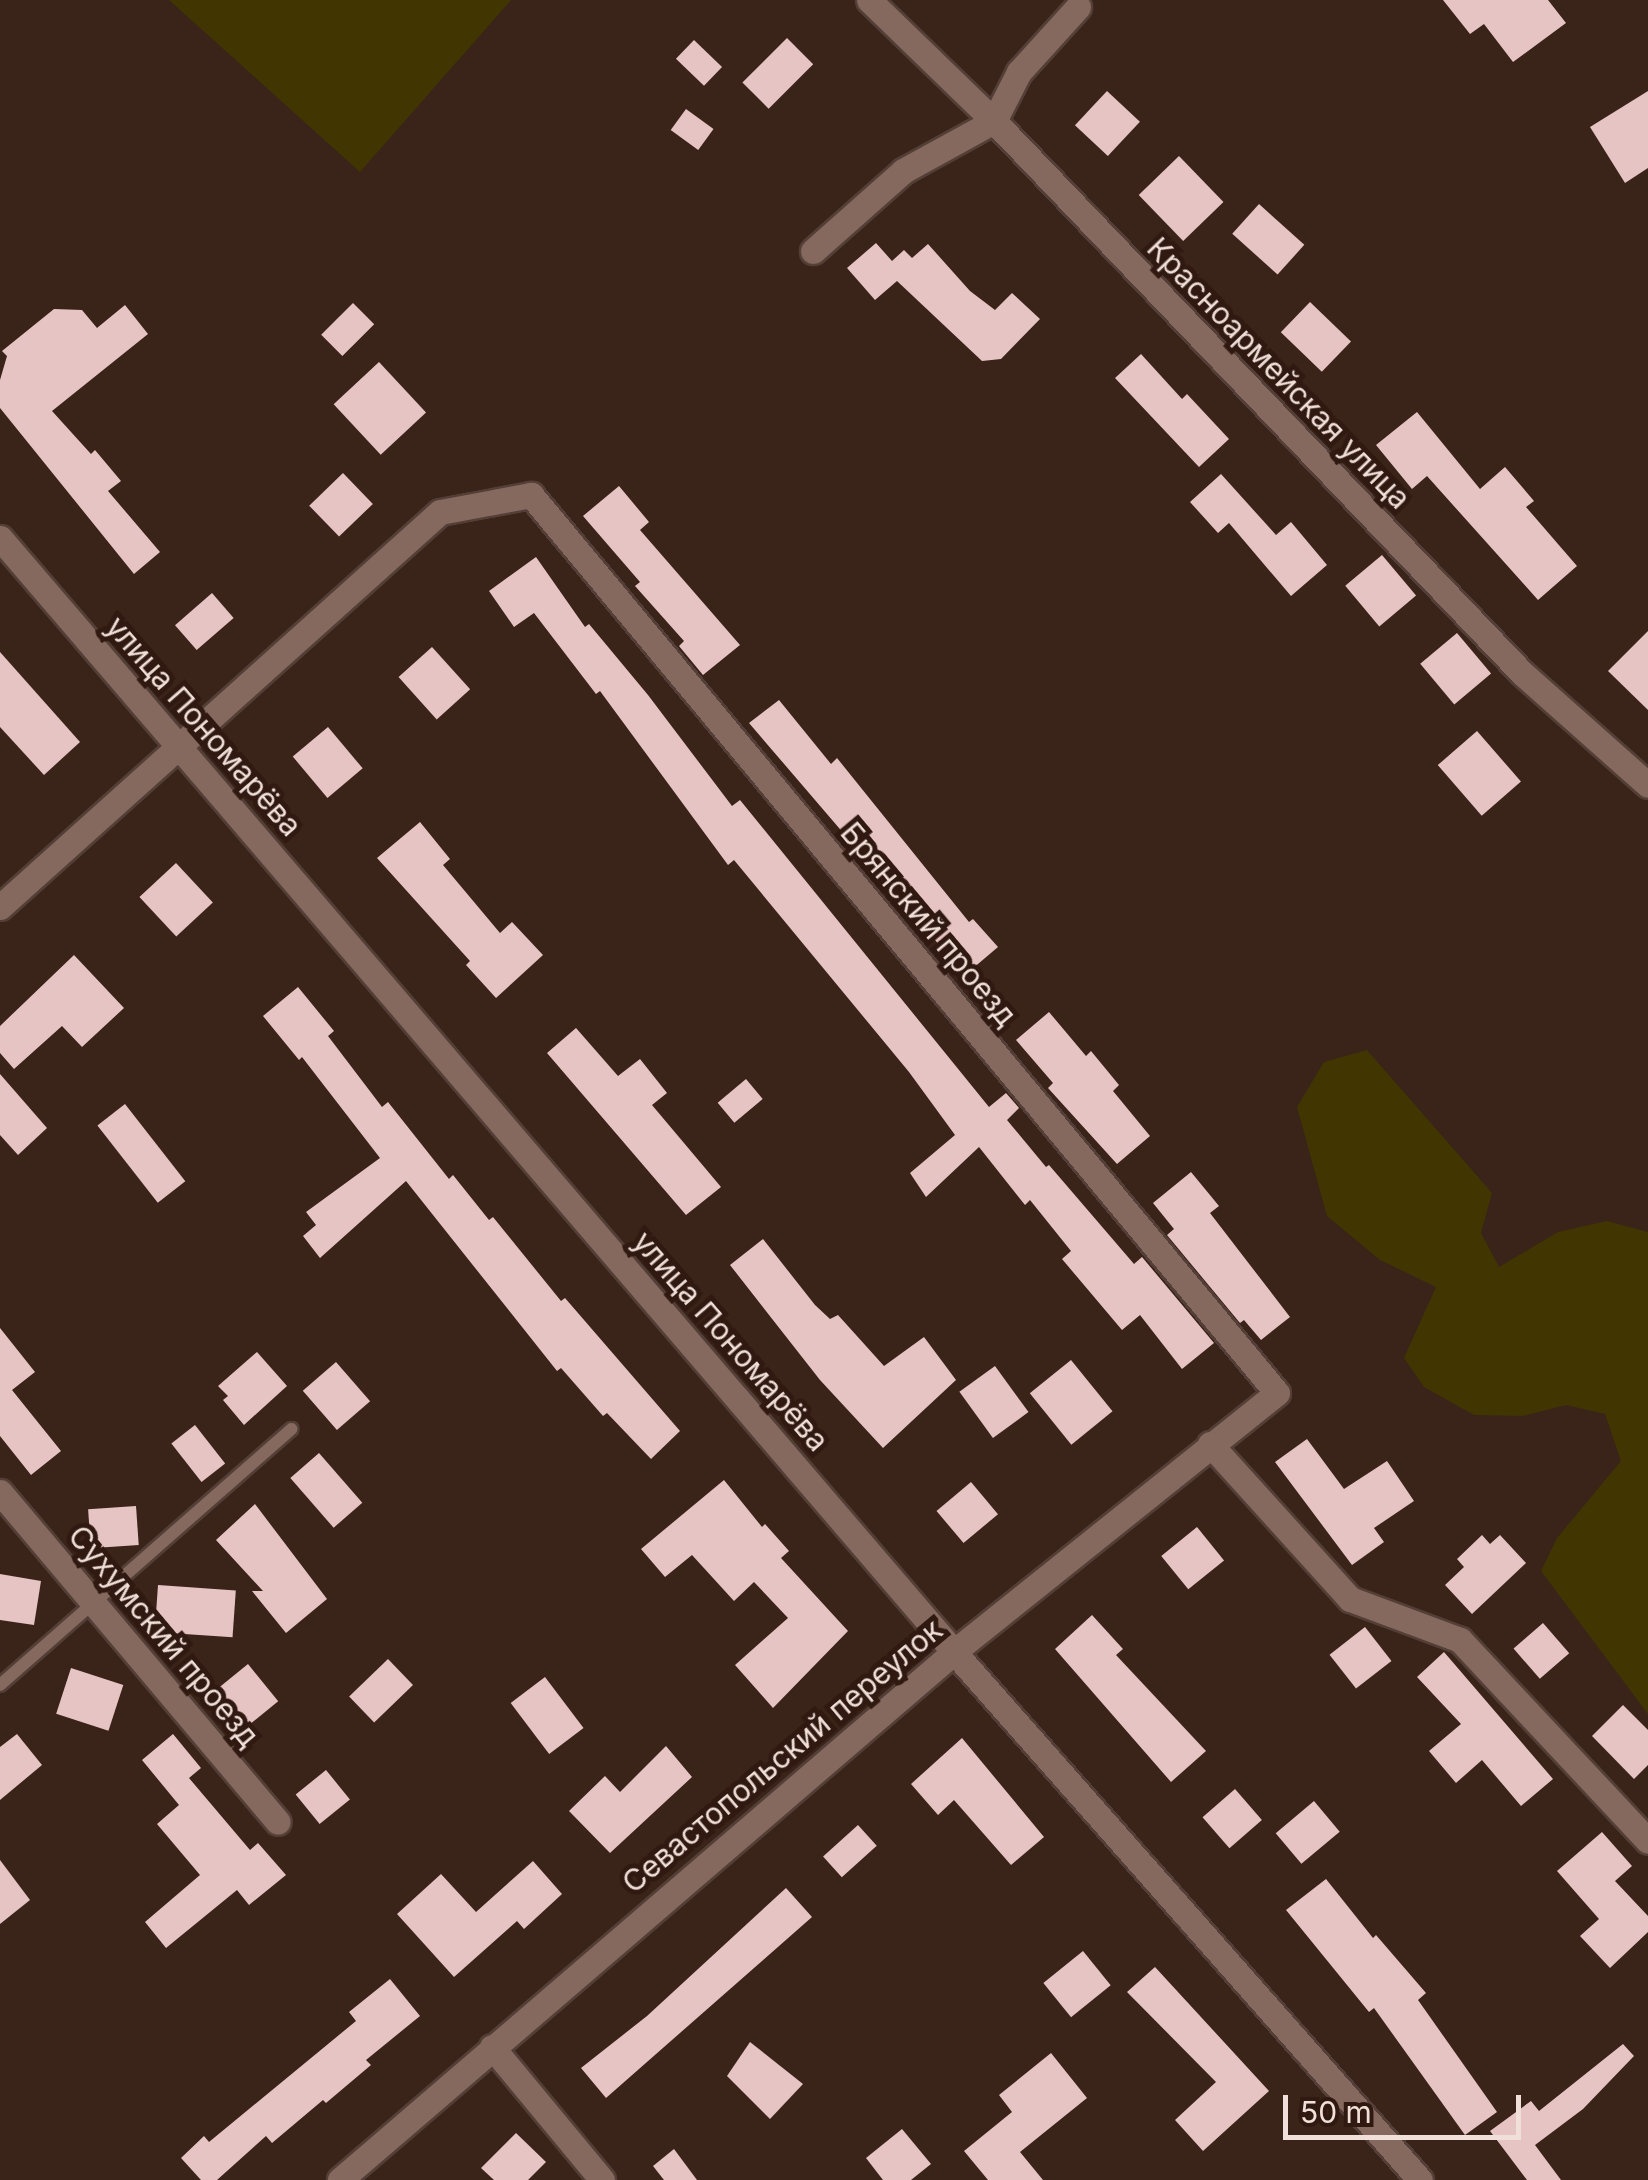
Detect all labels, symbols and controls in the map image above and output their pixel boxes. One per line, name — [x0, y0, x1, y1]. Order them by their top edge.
street label: Красноармейская улица — [1140, 230, 1418, 516]
street label: улица Пономарёва — [99, 609, 309, 843]
street label: Брянский проезд — [833, 815, 1025, 1033]
street label: улица Пономарёва — [626, 1224, 836, 1458]
street label: Сухумский проезд — [61, 1518, 267, 1754]
street label: Севастопольский переулок — [615, 1612, 949, 1900]
scale bar — [1288, 2075, 1526, 2137]
text: 50 m — [1300, 2094, 1372, 2130]

